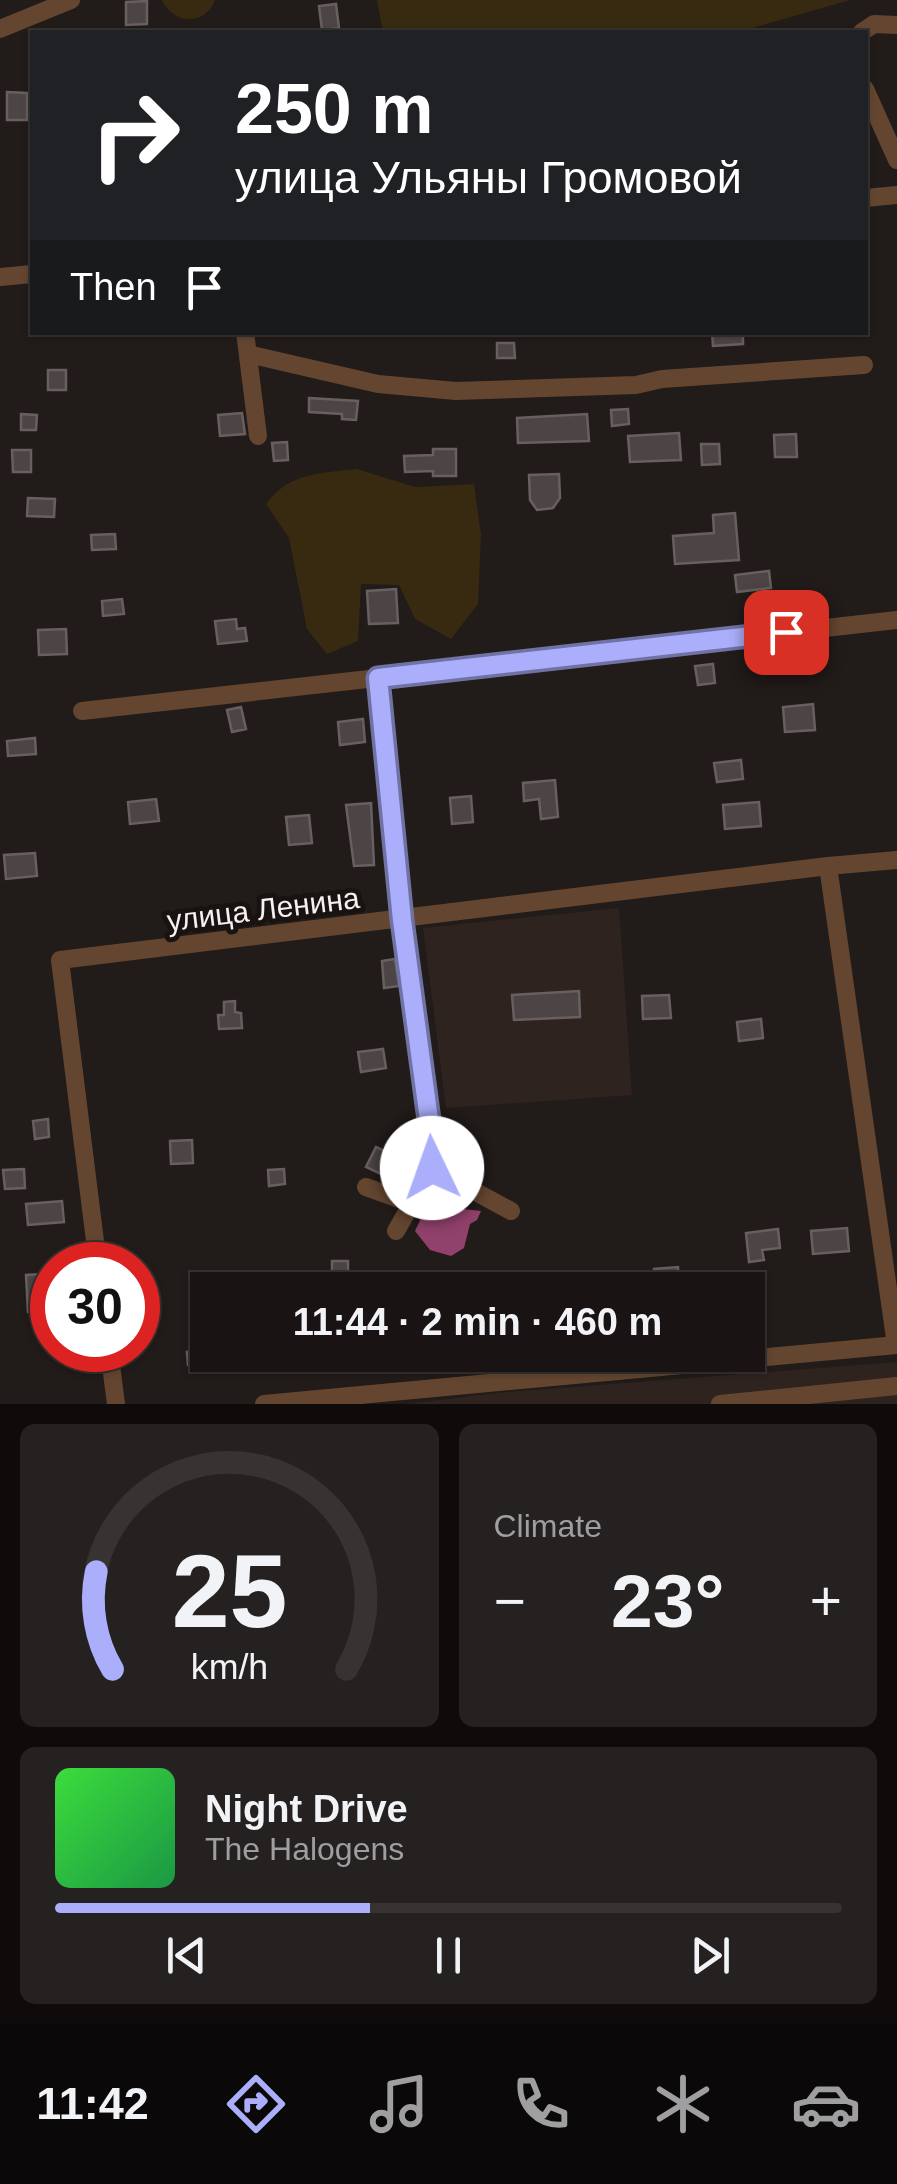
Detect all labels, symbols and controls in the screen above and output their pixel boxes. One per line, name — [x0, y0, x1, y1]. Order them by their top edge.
icon: right — [70, 70, 200, 200]
text: 250 m — [235, 70, 433, 148]
text: улица Ульяны Громовой — [235, 152, 742, 203]
icon: arrive — [177, 260, 232, 315]
text: Then — [70, 266, 157, 308]
pin — [744, 590, 829, 675]
icon: arrive — [759, 605, 814, 660]
street label: улица Ленина — [165, 881, 361, 937]
position arrow — [380, 1116, 484, 1220]
speed limit sign: 30 — [30, 1242, 160, 1372]
text: 11:44 · 2 min · 460 m — [293, 1301, 662, 1343]
text: Climate — [494, 1508, 602, 1544]
text: 25 — [171, 1533, 287, 1649]
text: 23° — [611, 1559, 724, 1643]
text: − — [494, 1570, 526, 1632]
text: + — [810, 1570, 842, 1632]
text: km/h — [191, 1647, 268, 1687]
text: Night Drive — [205, 1788, 408, 1830]
text: The Halogens — [205, 1831, 404, 1867]
icon: previous — [159, 1928, 214, 1983]
icon: pause — [421, 1928, 476, 1983]
icon: next — [683, 1928, 738, 1983]
icon: directions — [221, 2069, 291, 2139]
icon: music — [364, 2069, 434, 2139]
icon: phone — [506, 2069, 576, 2139]
icon: climate — [648, 2069, 718, 2139]
icon: car — [791, 2069, 861, 2139]
text: 11:42 — [36, 2078, 149, 2129]

